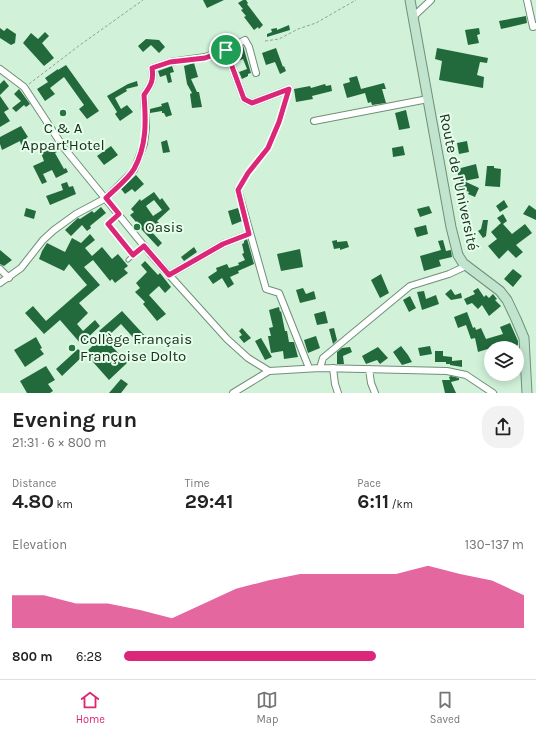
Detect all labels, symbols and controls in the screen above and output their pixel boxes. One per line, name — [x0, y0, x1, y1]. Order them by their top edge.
pin — [209, 33, 243, 67]
icon: arrive — [215, 39, 237, 61]
marker: C & A Appart'Hotel — [58, 108, 68, 118]
street label: Route de l'Université — [436, 112, 482, 252]
place label: C & A Appart'Hotel — [21, 119, 105, 154]
place label: Oasis — [145, 218, 183, 236]
marker: Oasis — [132, 222, 142, 232]
place label: Collège Français Françoise Dolto — [80, 330, 192, 365]
map controls — [484, 341, 524, 381]
button: layers — [484, 341, 524, 381]
marker: Collège Français Françoise Dolto — [67, 343, 77, 353]
button: share — [482, 406, 524, 448]
text: Evening run — [12, 407, 137, 433]
text: 21:31 · 6 × 800 m — [12, 435, 106, 450]
text: Distance — [12, 477, 56, 490]
text: Time — [185, 477, 209, 490]
text: Pace — [357, 477, 381, 490]
text: 4.80 — [12, 490, 54, 513]
text: 29:41 — [185, 490, 233, 513]
text: 6:11 — [357, 490, 389, 513]
text: km — [54, 498, 73, 511]
text: /km — [389, 498, 413, 511]
text: Elevation — [12, 537, 67, 552]
text: 130–137 m — [465, 537, 524, 552]
text: 800 m — [12, 649, 52, 664]
text: 6:28 — [76, 649, 102, 664]
tab: Home — [76, 689, 105, 726]
tab: Map — [256, 689, 278, 726]
tab: Saved — [430, 689, 460, 726]

